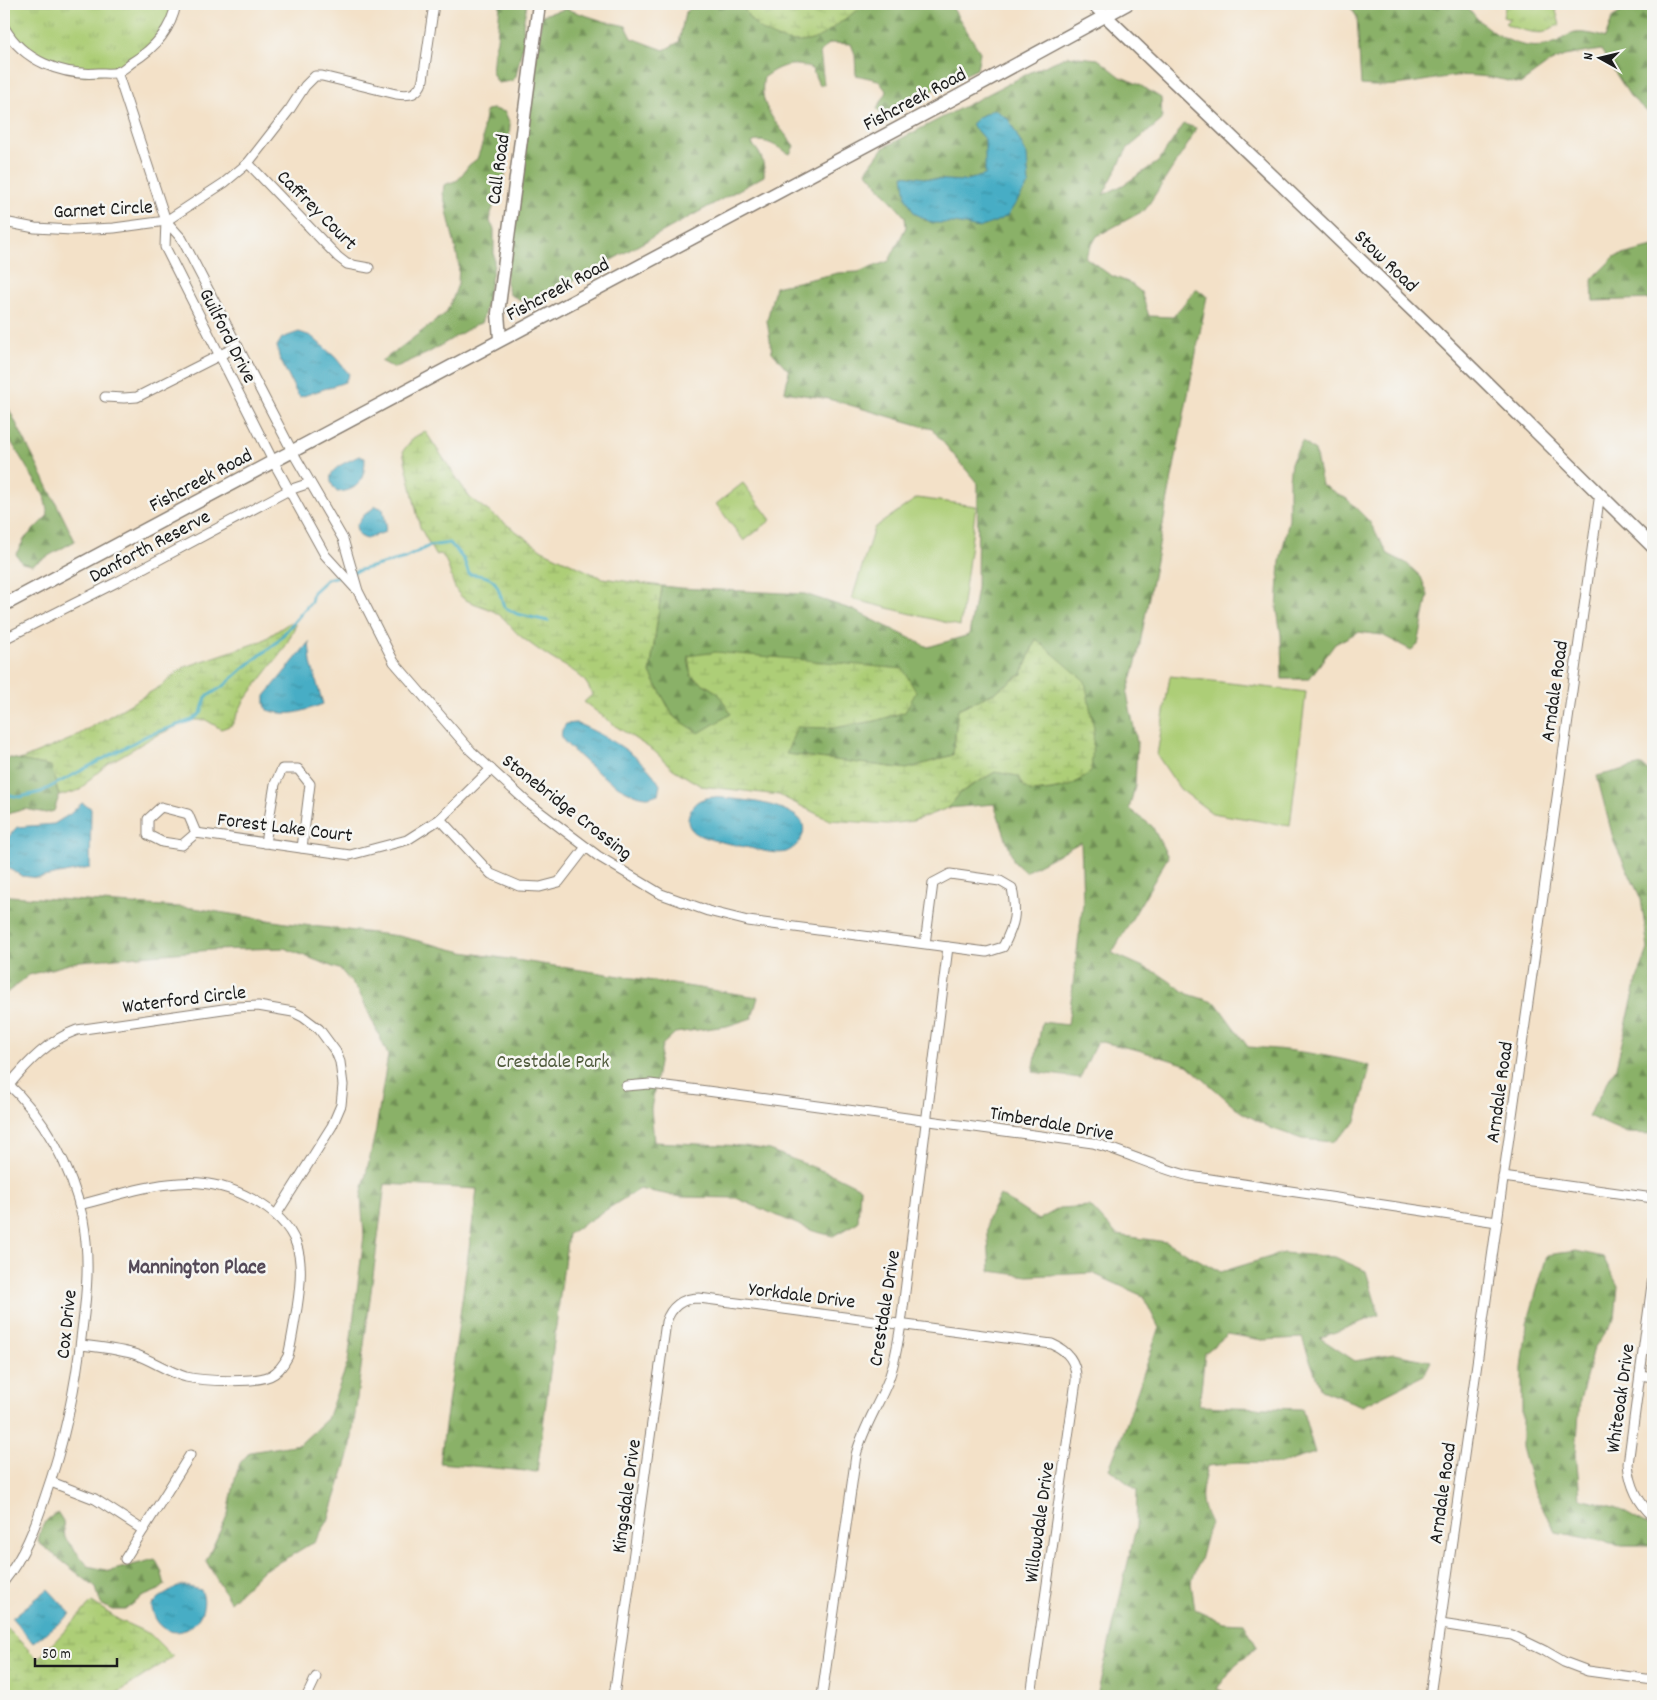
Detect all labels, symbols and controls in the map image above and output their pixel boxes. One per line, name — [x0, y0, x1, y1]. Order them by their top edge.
north arrow — [1574, 32, 1624, 82]
text: N — [1579, 52, 1600, 61]
street label: Fishcreek Road — [859, 62, 972, 140]
street label: Call Road — [481, 132, 519, 206]
street label: Caffrey Court — [269, 164, 363, 258]
street label: Garnet Circle — [53, 194, 154, 228]
street label: Stow Road — [1346, 224, 1423, 300]
street label: Fishcreek Road — [502, 252, 615, 330]
street label: Guilford Drive — [190, 284, 262, 389]
street label: Fishcreek Road — [145, 443, 258, 521]
street label: Danforth Reserve — [85, 504, 216, 591]
street label: Arndale Road — [1535, 639, 1577, 744]
street label: Stonebridge Crossing — [495, 748, 637, 868]
street label: Forest Lake Court — [216, 807, 354, 851]
street label: Waterford Circle — [121, 979, 248, 1022]
street label: Arndale Road — [1480, 1040, 1522, 1145]
park label: Crestdale Park — [497, 1049, 609, 1077]
street label: Timberdale Drive — [987, 1100, 1116, 1150]
street label: Crestdale Drive — [863, 1248, 909, 1369]
district label: Mannington Place — [128, 1254, 266, 1284]
street label: Yorkdale Drive — [747, 1277, 857, 1317]
street label: Cox Drive — [50, 1288, 86, 1360]
street label: Whiteoak Drive — [1600, 1342, 1644, 1455]
street label: Kingsdale Drive — [606, 1437, 650, 1555]
street label: Arndale Road — [1423, 1441, 1465, 1546]
street label: Willowdale Drive — [1019, 1460, 1063, 1585]
scale bar — [35, 1635, 118, 1667]
text: 50 m — [42, 1644, 71, 1666]

